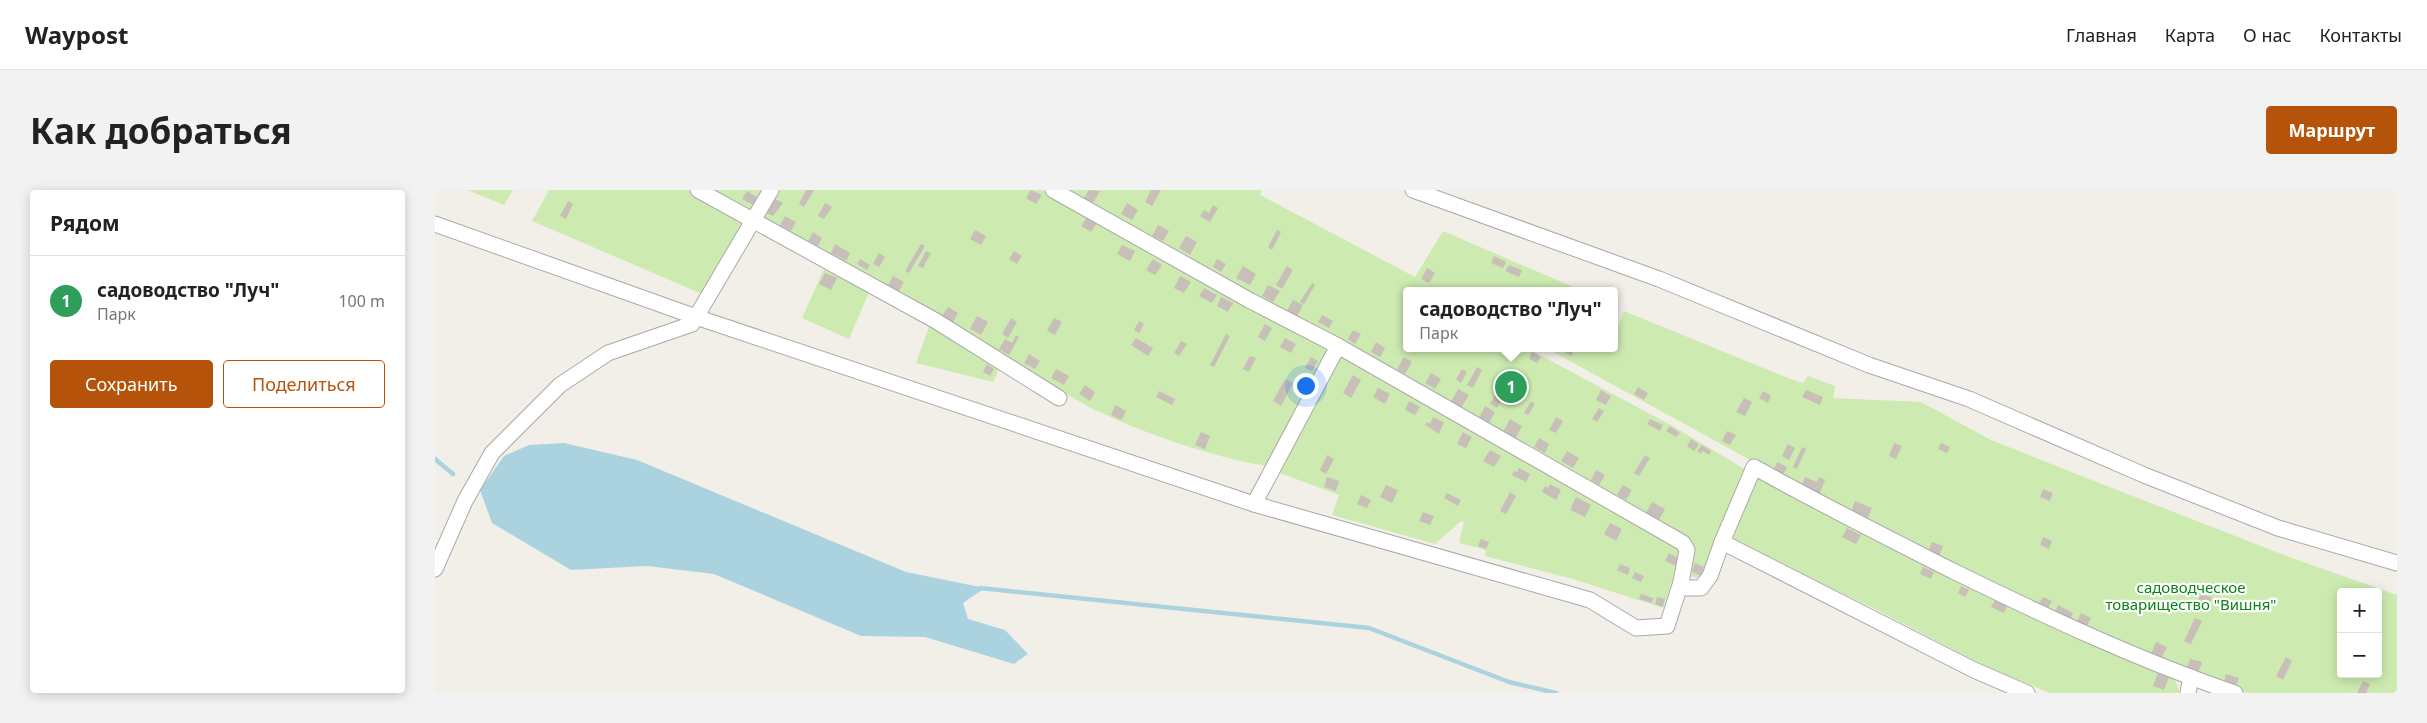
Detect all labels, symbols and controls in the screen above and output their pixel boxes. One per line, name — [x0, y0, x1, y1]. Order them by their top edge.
text: Waypost — [25, 18, 128, 51]
text: Главная — [2066, 23, 2137, 47]
text: Карта — [2165, 23, 2215, 47]
text: О нас — [2243, 23, 2291, 47]
text: Контакты — [2319, 23, 2402, 47]
button: Маршрут — [2266, 106, 2397, 154]
text: Как добраться — [30, 107, 292, 154]
text: Рядом — [50, 209, 120, 237]
text: садоводство "Луч" — [97, 277, 279, 303]
popup — [1403, 287, 1618, 352]
text: 1 — [61, 290, 71, 312]
text: 100 m — [338, 290, 385, 312]
text: садоводство "Луч" — [1419, 296, 1602, 322]
text: Парк — [97, 303, 136, 325]
text: Парк — [1419, 322, 1458, 344]
button: Сохранить — [50, 360, 213, 408]
button: Поделиться — [223, 360, 385, 408]
pin: 1 — [1495, 368, 1527, 406]
your location — [1293, 373, 1319, 399]
park label: садоводческое товарищество "Вишня" — [2106, 577, 2276, 614]
map controls — [2337, 588, 2382, 678]
button: + — [2337, 588, 2382, 633]
button: − — [2337, 633, 2382, 678]

